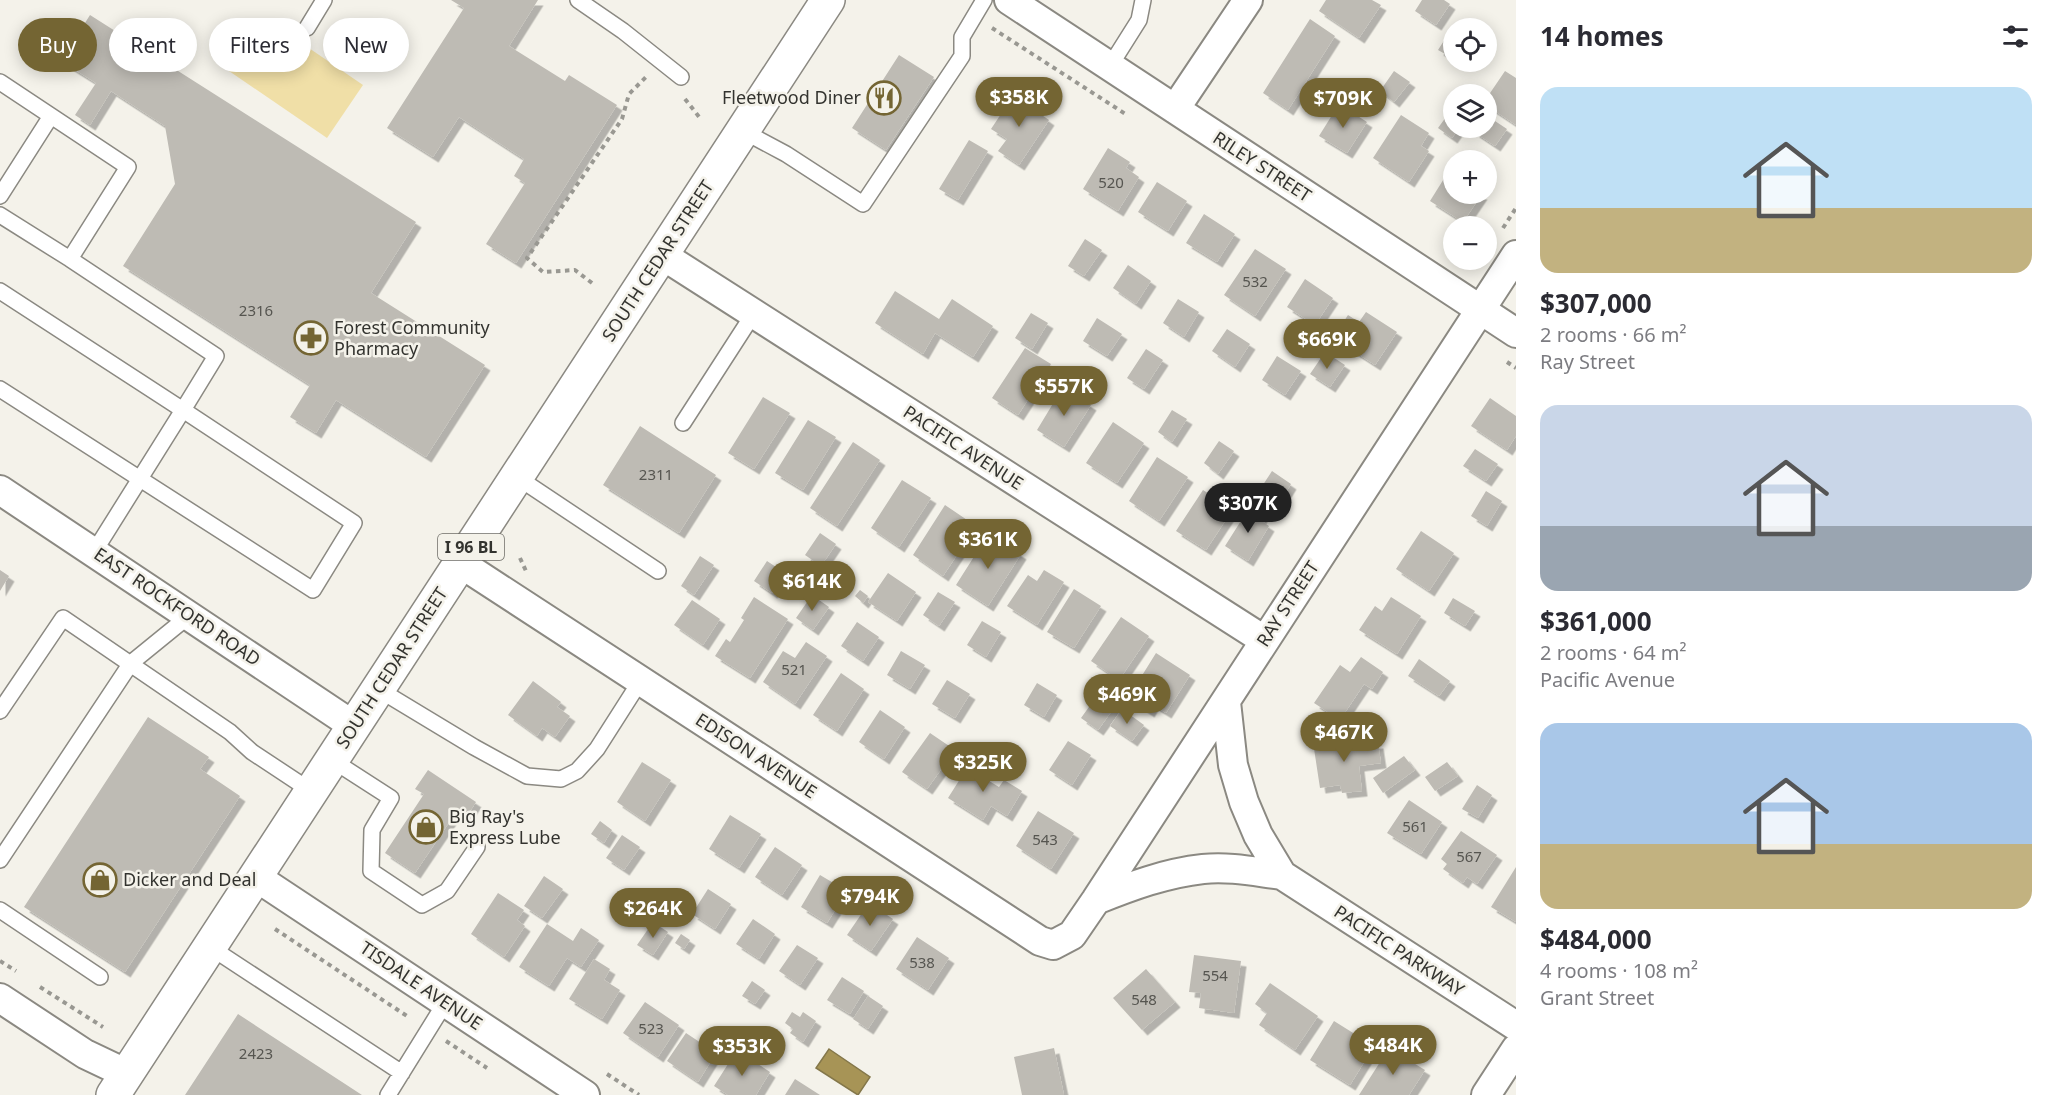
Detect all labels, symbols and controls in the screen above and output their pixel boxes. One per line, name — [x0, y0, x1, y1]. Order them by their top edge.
chip: Buy — [18, 18, 97, 72]
chip: Rent — [109, 18, 197, 72]
chip: Filters — [209, 18, 311, 72]
chip: New — [323, 18, 409, 72]
map controls — [1443, 18, 1497, 270]
button: locate — [1443, 18, 1497, 72]
text: 14 homes — [1540, 18, 1664, 54]
icon: filters — [1999, 20, 2032, 53]
pin: $358K — [977, 77, 1061, 128]
pin: $709K — [1301, 78, 1385, 129]
restaurant icon: Fleetwood Diner — [866, 80, 902, 116]
text: $358K — [989, 83, 1049, 110]
text: $709K — [1313, 84, 1373, 111]
button: layers — [1443, 84, 1497, 138]
place label: Fleetwood Diner — [722, 85, 862, 109]
street label: RILEY STREET — [1209, 125, 1316, 207]
icon: home — [1732, 126, 1840, 234]
button: + — [1443, 150, 1497, 204]
house number: 520 — [1098, 172, 1124, 192]
street label: SOUTH CEDAR STREET — [596, 175, 718, 346]
button: − — [1443, 216, 1497, 270]
house number: 532 — [1242, 271, 1268, 291]
text: $307,000 — [1540, 285, 1652, 321]
house number: 2316 — [239, 300, 273, 320]
place label: Forest Community Pharmacy — [334, 315, 491, 360]
pin: $669K — [1285, 319, 1369, 370]
pharmacy icon: Forest Community Pharmacy — [293, 320, 329, 356]
text: 2 rooms · 66 m² — [1540, 321, 1687, 348]
text: $669K — [1297, 325, 1357, 352]
text: Ray Street — [1540, 348, 1635, 375]
pin: $557K — [1022, 366, 1106, 417]
text: $557K — [1034, 372, 1094, 399]
street label: PACIFIC AVENUE — [899, 399, 1028, 495]
icon: home — [1732, 444, 1840, 552]
house number: 2311 — [639, 464, 673, 484]
pin: $307K — [1206, 483, 1290, 534]
text: $307K — [1218, 489, 1278, 516]
pin: $361K — [946, 519, 1030, 570]
text: $361K — [958, 525, 1018, 552]
road number: I 96 BL — [438, 534, 504, 560]
street label: EAST ROCKFORD ROAD — [90, 541, 265, 671]
street label: RAY STREET — [1251, 556, 1324, 651]
pin: $614K — [770, 561, 854, 612]
text: $614K — [782, 567, 842, 594]
street label: SOUTH CEDAR STREET — [330, 582, 452, 753]
text: $361,000 — [1540, 603, 1652, 639]
text: 2 rooms · 64 m² — [1540, 639, 1687, 666]
house number: 521 — [781, 659, 807, 679]
text: Pacific Avenue — [1540, 666, 1675, 693]
pin: $469K — [1085, 674, 1169, 725]
text: $469K — [1097, 680, 1157, 707]
street label: EDISON AVENUE — [691, 707, 822, 803]
pin: $467K — [1302, 712, 1386, 763]
text: $467K — [1314, 718, 1374, 745]
pin: $325K — [941, 742, 1025, 793]
text: $325K — [953, 748, 1013, 775]
icon: home — [1732, 762, 1840, 870]
place label: Big Ray's Express Lube — [449, 804, 561, 849]
shop icon: Big Ray's Express Lube — [408, 809, 444, 845]
house number: 561 — [1402, 816, 1428, 836]
house number: 543 — [1032, 829, 1058, 849]
house number: 567 — [1456, 846, 1482, 866]
shop icon: Dicker and Deal — [82, 862, 118, 898]
place label: Dicker and Deal — [123, 867, 256, 891]
pin: $794K — [828, 876, 912, 927]
text: $794K — [840, 882, 900, 909]
pin: $264K — [611, 888, 695, 939]
text: $264K — [623, 894, 683, 921]
street label: PACIFIC PARKWAY — [1330, 899, 1470, 1002]
text: $484,000 — [1540, 921, 1652, 957]
street label: TISDALE AVENUE — [356, 935, 487, 1035]
house number: 538 — [909, 952, 935, 972]
text: 4 rooms · 108 m² — [1540, 957, 1698, 984]
house number: 554 — [1202, 965, 1228, 985]
text: Grant Street — [1540, 984, 1654, 1011]
house number: 548 — [1131, 989, 1157, 1009]
house number: 523 — [638, 1018, 664, 1038]
pin: $484K — [1351, 1025, 1435, 1076]
pin: $353K — [700, 1026, 784, 1077]
text: $484K — [1363, 1031, 1423, 1058]
text: $353K — [712, 1032, 772, 1059]
house number: 2423 — [239, 1043, 273, 1063]

